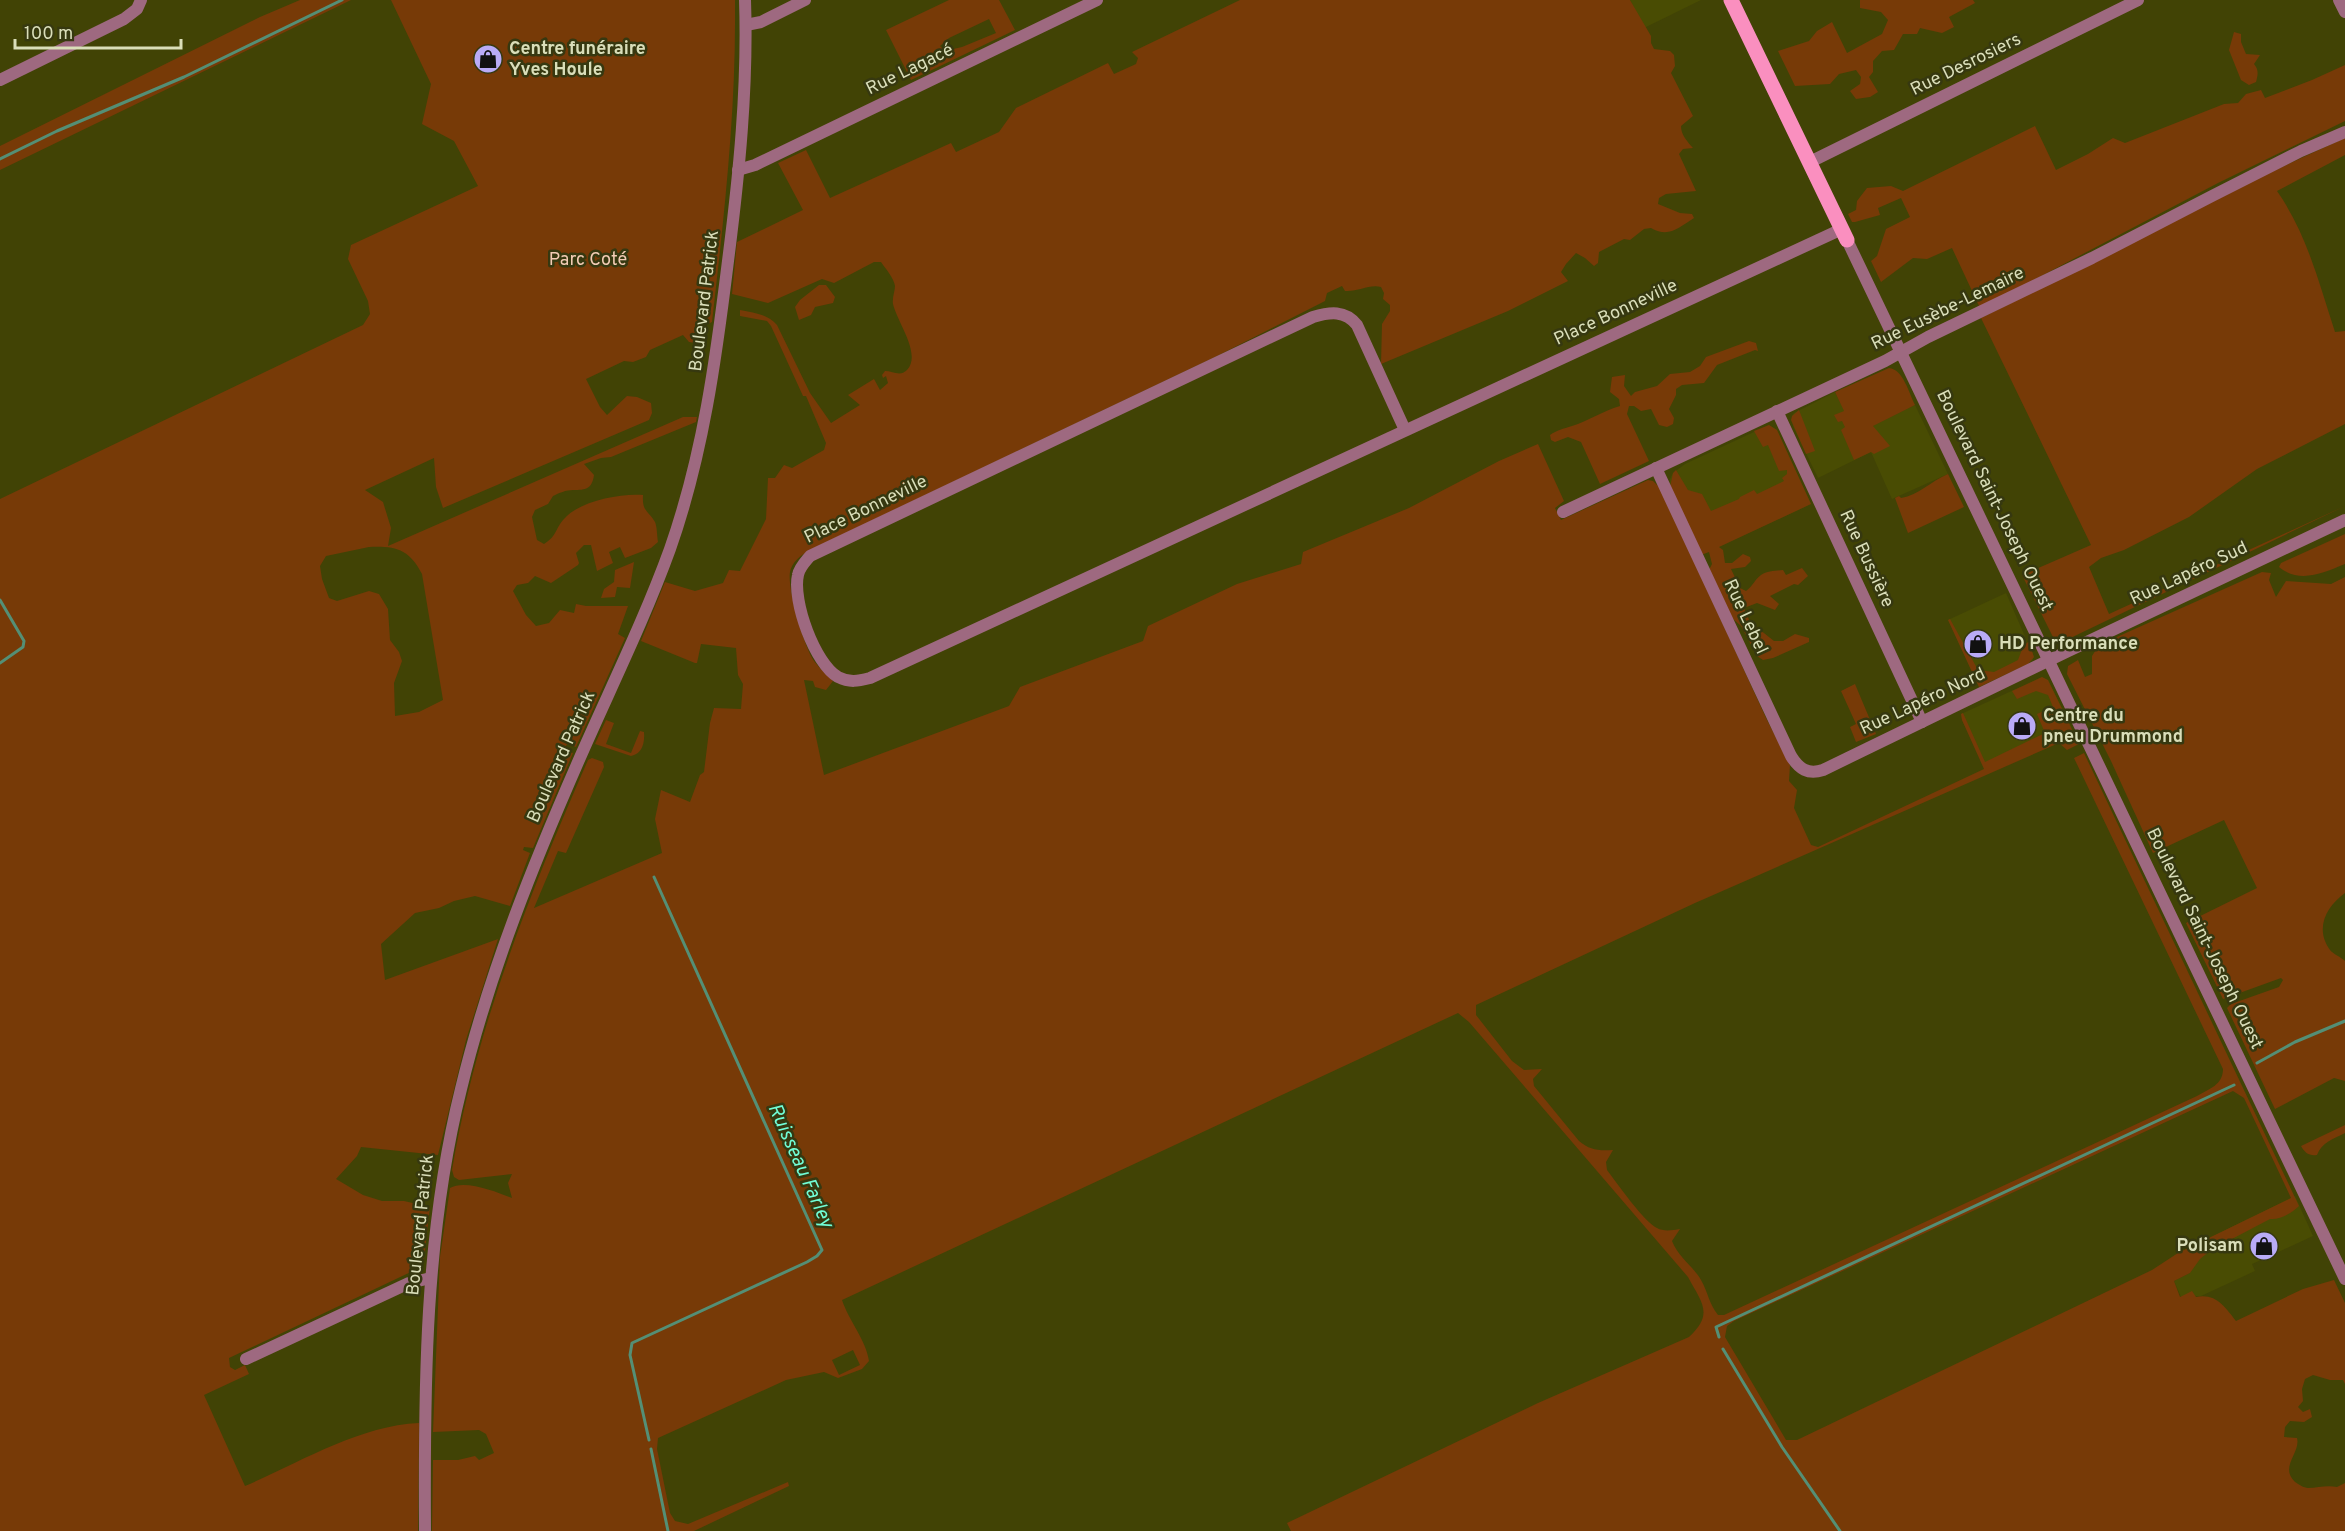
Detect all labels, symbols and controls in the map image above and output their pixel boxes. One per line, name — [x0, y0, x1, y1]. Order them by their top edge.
scale bar — [15, 12, 182, 50]
text: 100 m — [24, 23, 73, 46]
street label: Rue Desrosiers — [1907, 28, 2025, 102]
place label: Centre funéraire Yves Houle — [509, 38, 646, 82]
street label: Rue Lagacé — [863, 39, 957, 101]
shop icon: Centre funéraire Yves Houle — [472, 43, 504, 75]
street label: Boulevard Patrick — [685, 229, 725, 373]
park label: Parc Coté — [549, 249, 627, 272]
street label: Rue Eusèbe-Lemaire — [1868, 262, 2028, 356]
street label: Place Bonneville — [1551, 274, 1681, 352]
street label: Boulevard Saint-Joseph Ouest — [1930, 387, 2058, 615]
street label: Place Bonneville — [801, 470, 931, 550]
street label: Rue Bussière — [1833, 507, 1899, 611]
street label: Rue Lapéro Sud — [2126, 537, 2252, 611]
street label: Rue Lebel — [1718, 576, 1772, 658]
shop icon: HD Performance — [1962, 628, 1994, 660]
place label: HD Performance — [1999, 633, 2138, 656]
street label: Rue Lapéro Nord — [1857, 663, 1989, 741]
street label: Boulevard Patrick — [523, 687, 601, 827]
place label: Centre du pneu Drummond — [2043, 705, 2183, 749]
shop icon: Centre du pneu Drummond — [2006, 710, 2038, 742]
street label: Boulevard Saint-Joseph Ouest — [2140, 825, 2268, 1053]
water label: Ruisseau Farley — [761, 1099, 840, 1234]
street label: Boulevard Patrick — [402, 1153, 440, 1297]
shop icon: Polisam — [2248, 1230, 2280, 1262]
place label: Polisam — [2177, 1235, 2243, 1258]

